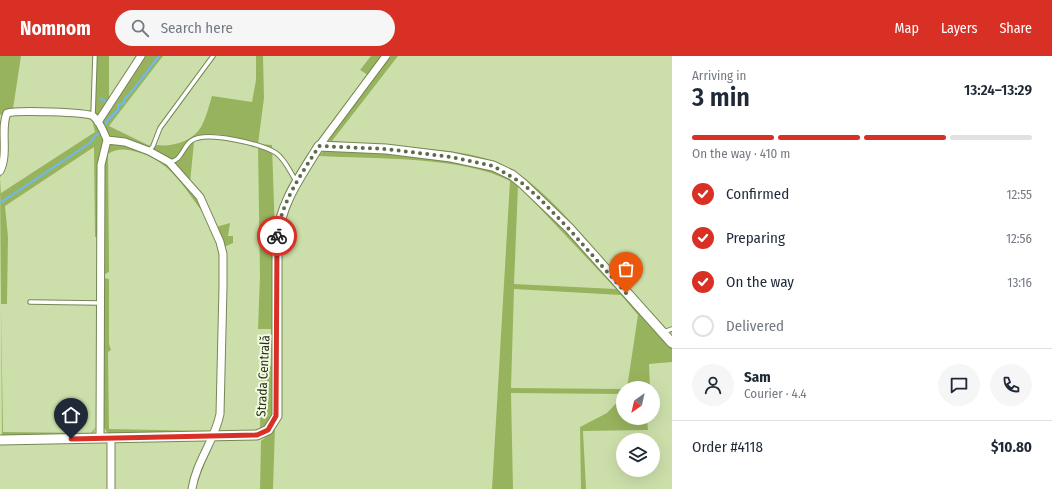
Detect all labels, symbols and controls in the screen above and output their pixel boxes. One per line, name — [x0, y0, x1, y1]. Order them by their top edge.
search box — [115, 10, 395, 46]
text: Nomnom — [20, 17, 91, 40]
icon: search — [129, 17, 151, 39]
text: Search here — [161, 19, 233, 37]
text: Map — [895, 20, 919, 37]
text: Layers — [941, 20, 977, 37]
text: Share — [999, 20, 1032, 37]
text: Arriving in — [692, 68, 746, 83]
text: 13:24–13:29 — [964, 81, 1032, 99]
text: 3 min — [692, 82, 750, 113]
text: On the way · 410 m — [692, 146, 790, 161]
icon: check — [692, 183, 714, 205]
text: Confirmed — [726, 185, 789, 203]
text: 12:55 — [1007, 187, 1032, 202]
courier — [257, 216, 297, 256]
icon: bike — [266, 225, 288, 247]
icon: check — [692, 227, 714, 249]
text: Preparing — [726, 229, 785, 247]
text: 12:56 — [1006, 231, 1032, 246]
pin — [609, 252, 643, 293]
icon: bag — [615, 258, 637, 280]
icon: check — [692, 271, 714, 293]
text: On the way — [726, 273, 794, 291]
text: 13:16 — [1007, 275, 1032, 290]
text: Delivered — [726, 317, 784, 335]
street label: Strada Centrală — [253, 335, 273, 417]
button: person — [692, 364, 734, 406]
button: chat — [938, 364, 980, 406]
button: phone — [990, 364, 1032, 406]
text: Sam — [744, 368, 771, 386]
north arrow — [616, 381, 660, 425]
map controls — [616, 381, 660, 477]
text: Courier · 4.4 — [744, 386, 807, 401]
pin — [54, 398, 88, 439]
icon: home — [60, 404, 82, 426]
button: layers — [616, 433, 660, 477]
text: Order #4118 — [692, 438, 763, 456]
text: $10.80 — [991, 438, 1032, 456]

